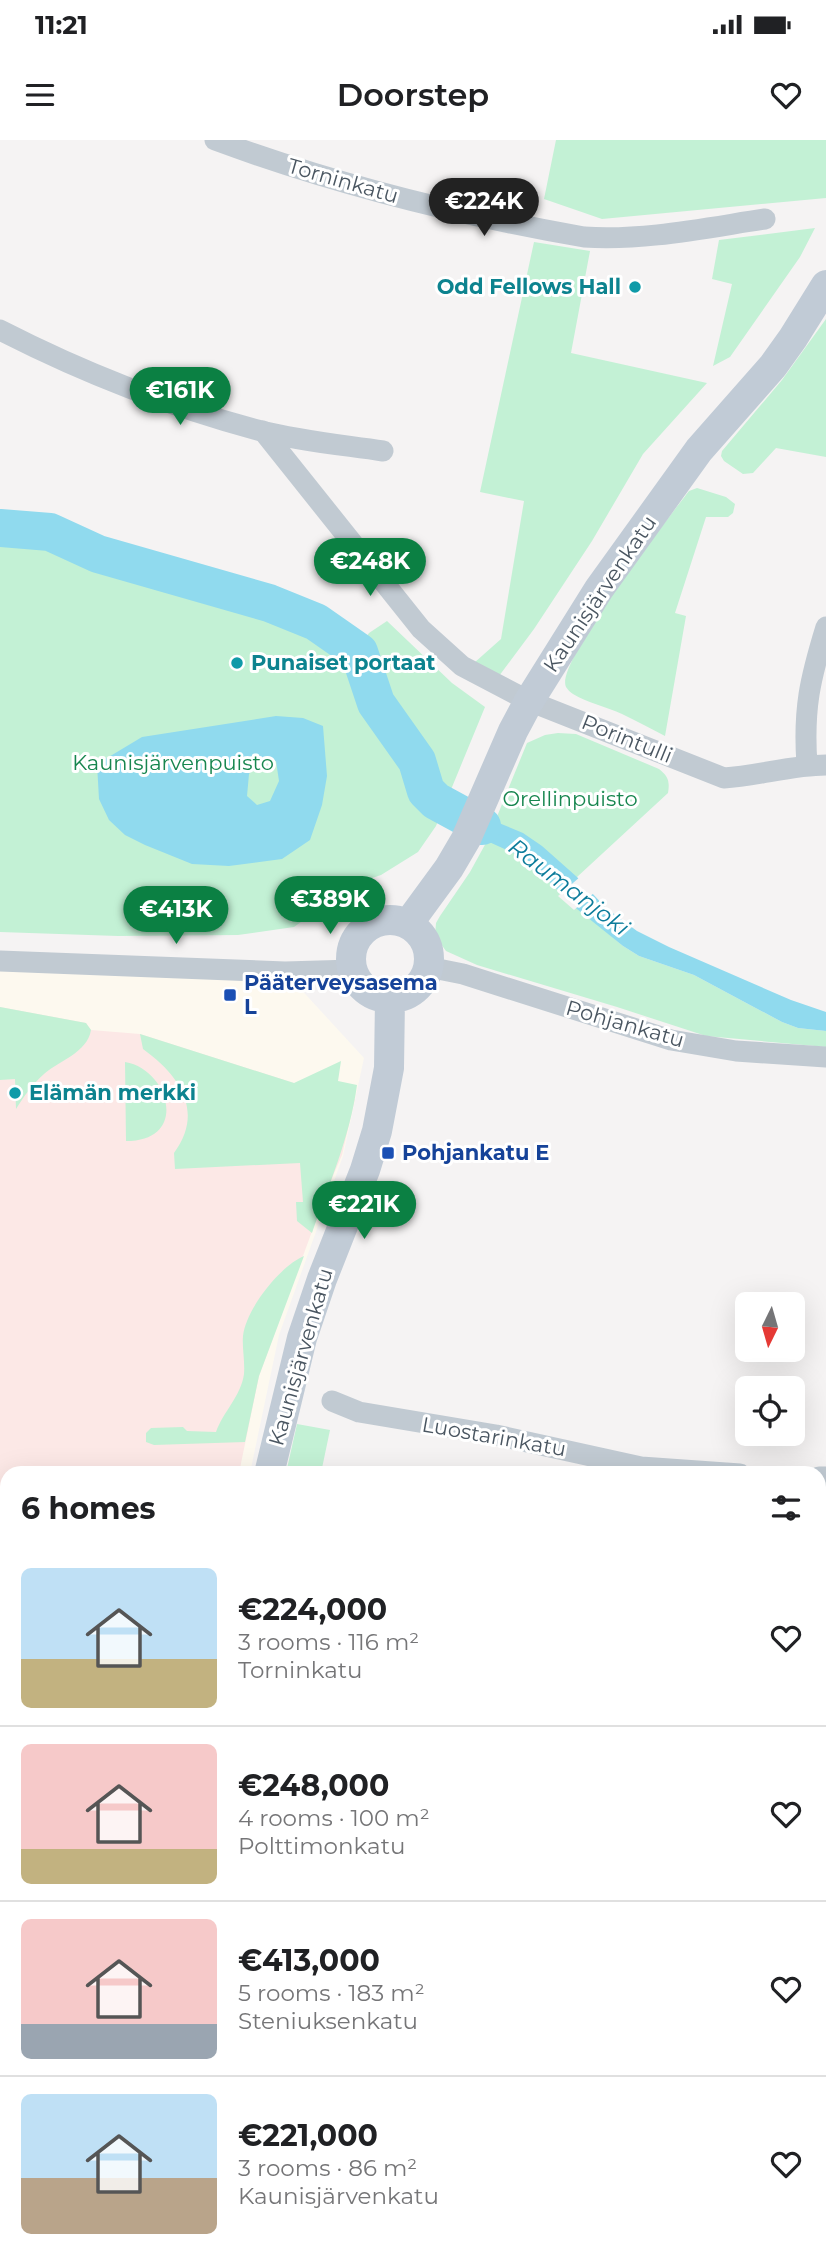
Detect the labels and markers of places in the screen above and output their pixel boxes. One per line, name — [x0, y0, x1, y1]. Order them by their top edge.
pin: €224K — [435, 178, 533, 238]
place label: Odd Fellows Hall — [437, 274, 621, 299]
marker: Odd Fellows Hall — [627, 279, 643, 295]
pin: €161K — [131, 368, 229, 427]
pin: €248K — [321, 538, 419, 598]
place label: Punaiset portaat — [251, 650, 435, 675]
marker: Punaiset portaat — [229, 655, 245, 671]
pin: €389K — [281, 876, 379, 936]
pin: €413K — [127, 886, 225, 946]
place label: Pääterveysasema L — [244, 970, 438, 1019]
marker: Pääterveysasema L — [222, 987, 238, 1003]
place label: Elämän merkki — [29, 1080, 196, 1105]
marker: Elämän merkki — [7, 1085, 23, 1101]
place label: Pohjankatu E — [402, 1140, 549, 1165]
marker: Pohjankatu E — [380, 1145, 396, 1161]
pin: €221K — [315, 1182, 413, 1241]

